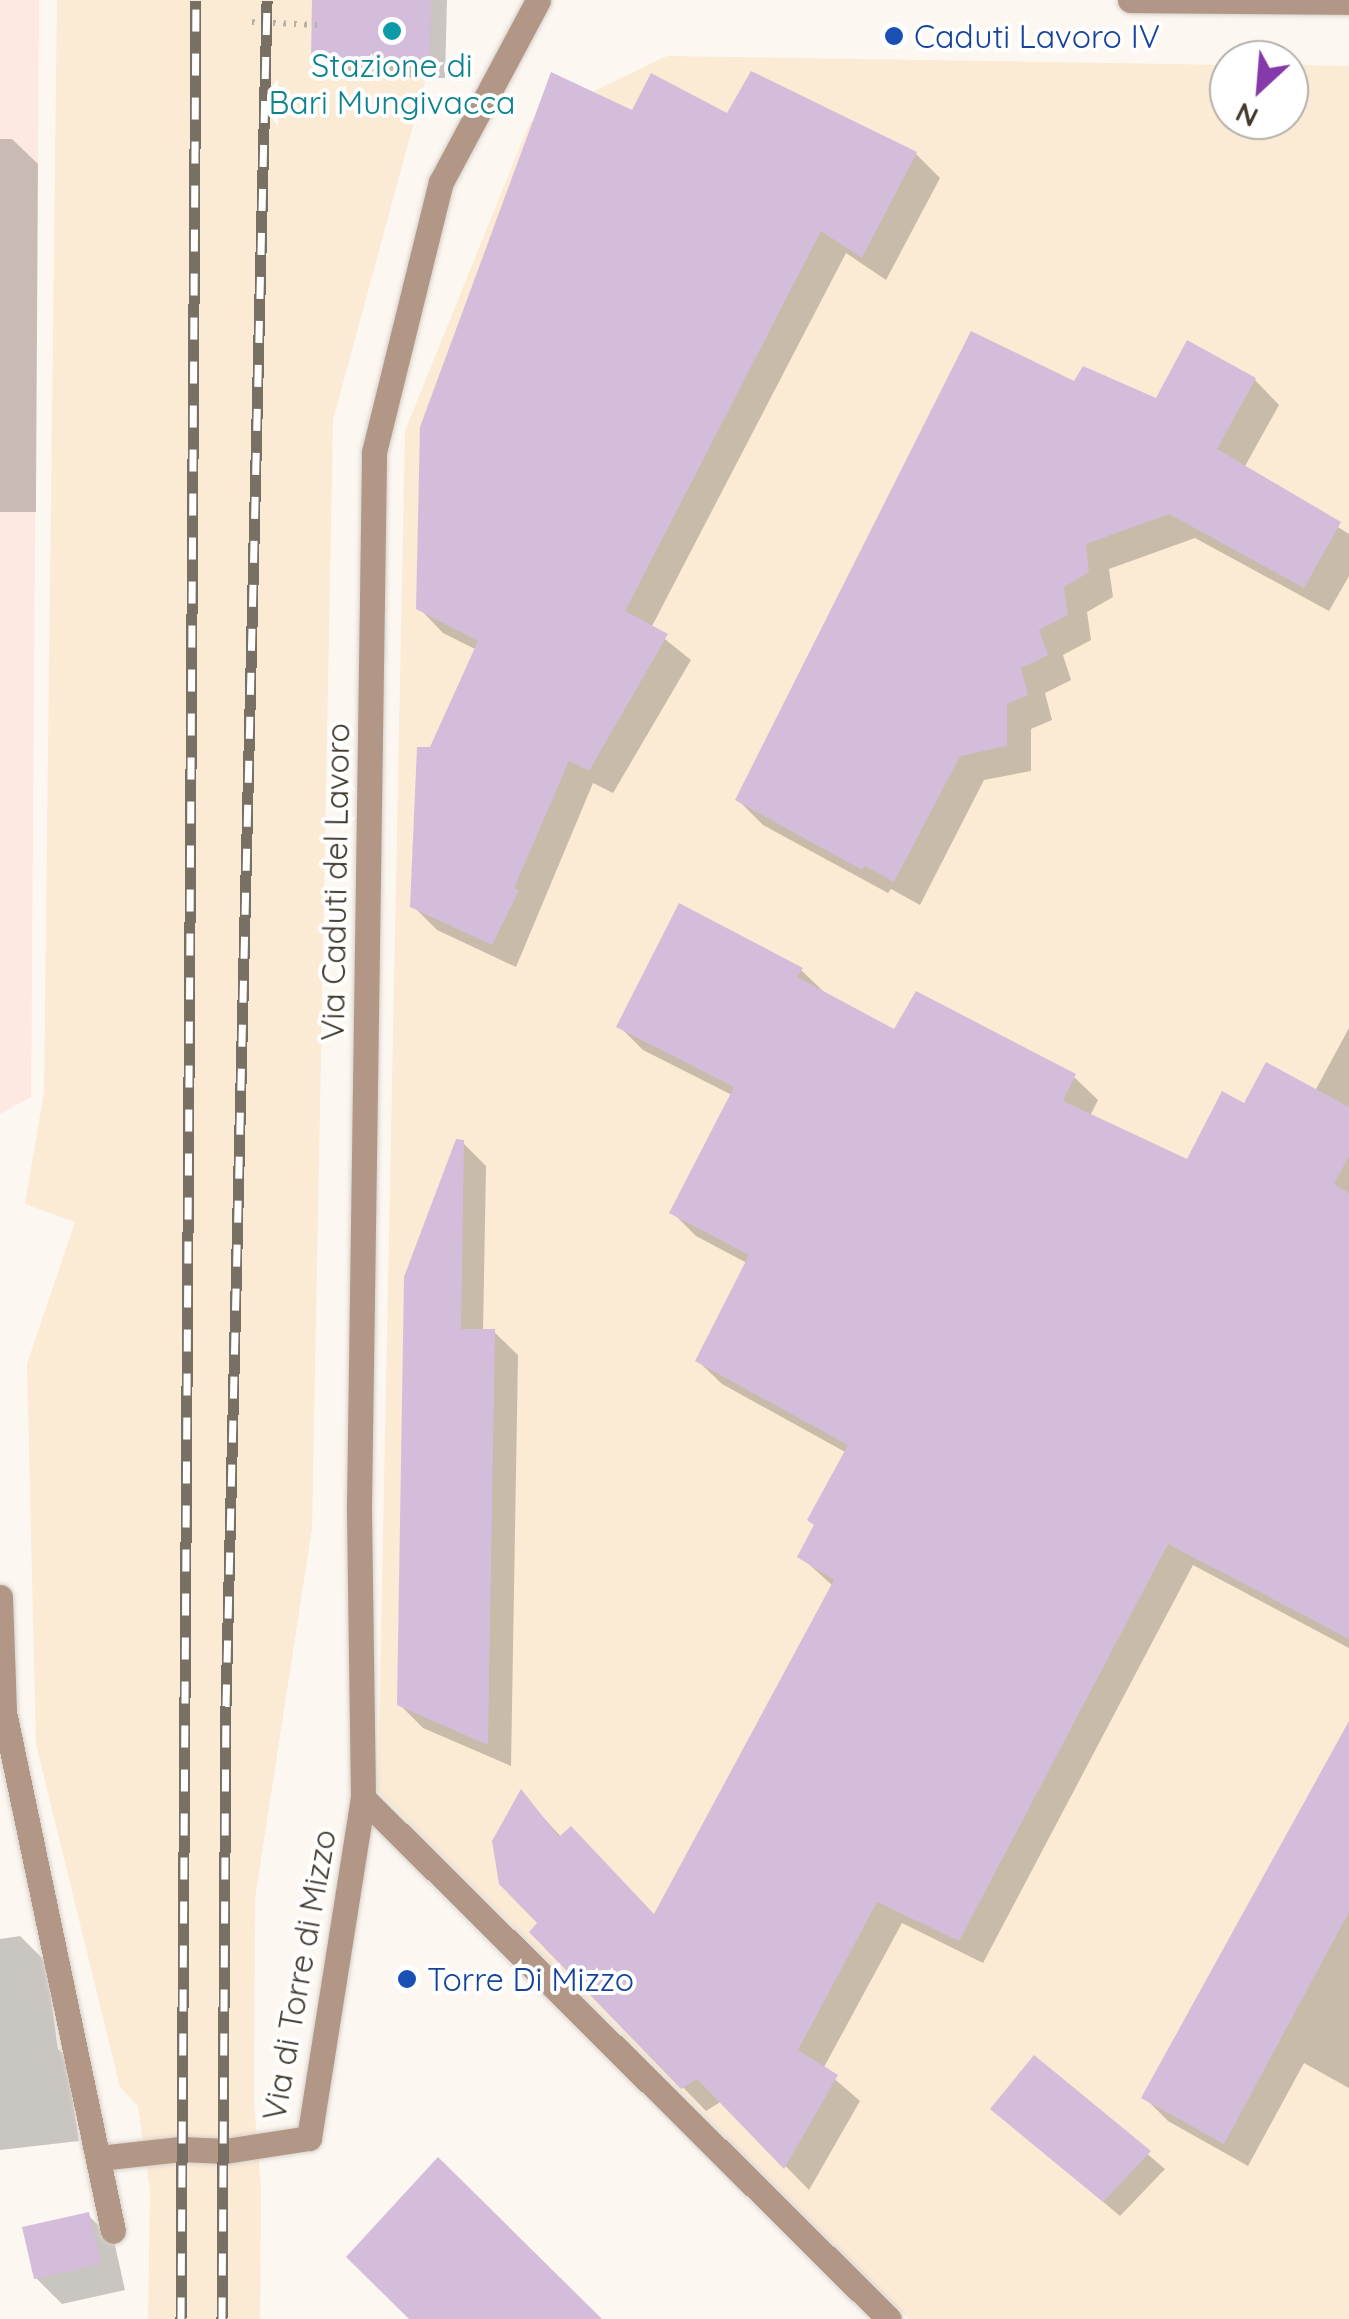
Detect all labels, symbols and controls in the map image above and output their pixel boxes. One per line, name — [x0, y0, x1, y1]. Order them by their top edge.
place label: Caduti Lavoro IV — [914, 17, 1160, 55]
marker: Stazione di Bari Mungivacca — [381, 20, 403, 42]
marker: Caduti Lavoro IV — [883, 25, 905, 47]
north arrow — [1209, 40, 1309, 140]
place label: Stazione di Bari Mungivacca — [269, 47, 515, 122]
text: N — [1230, 95, 1263, 136]
street label: Via Caduti del Lavoro — [313, 723, 357, 1041]
street label: Via di Torre di Mizzo — [255, 1827, 343, 2123]
place label: Torre Di Mizzo — [427, 1960, 634, 1998]
marker: Torre Di Mizzo — [396, 1968, 418, 1990]

